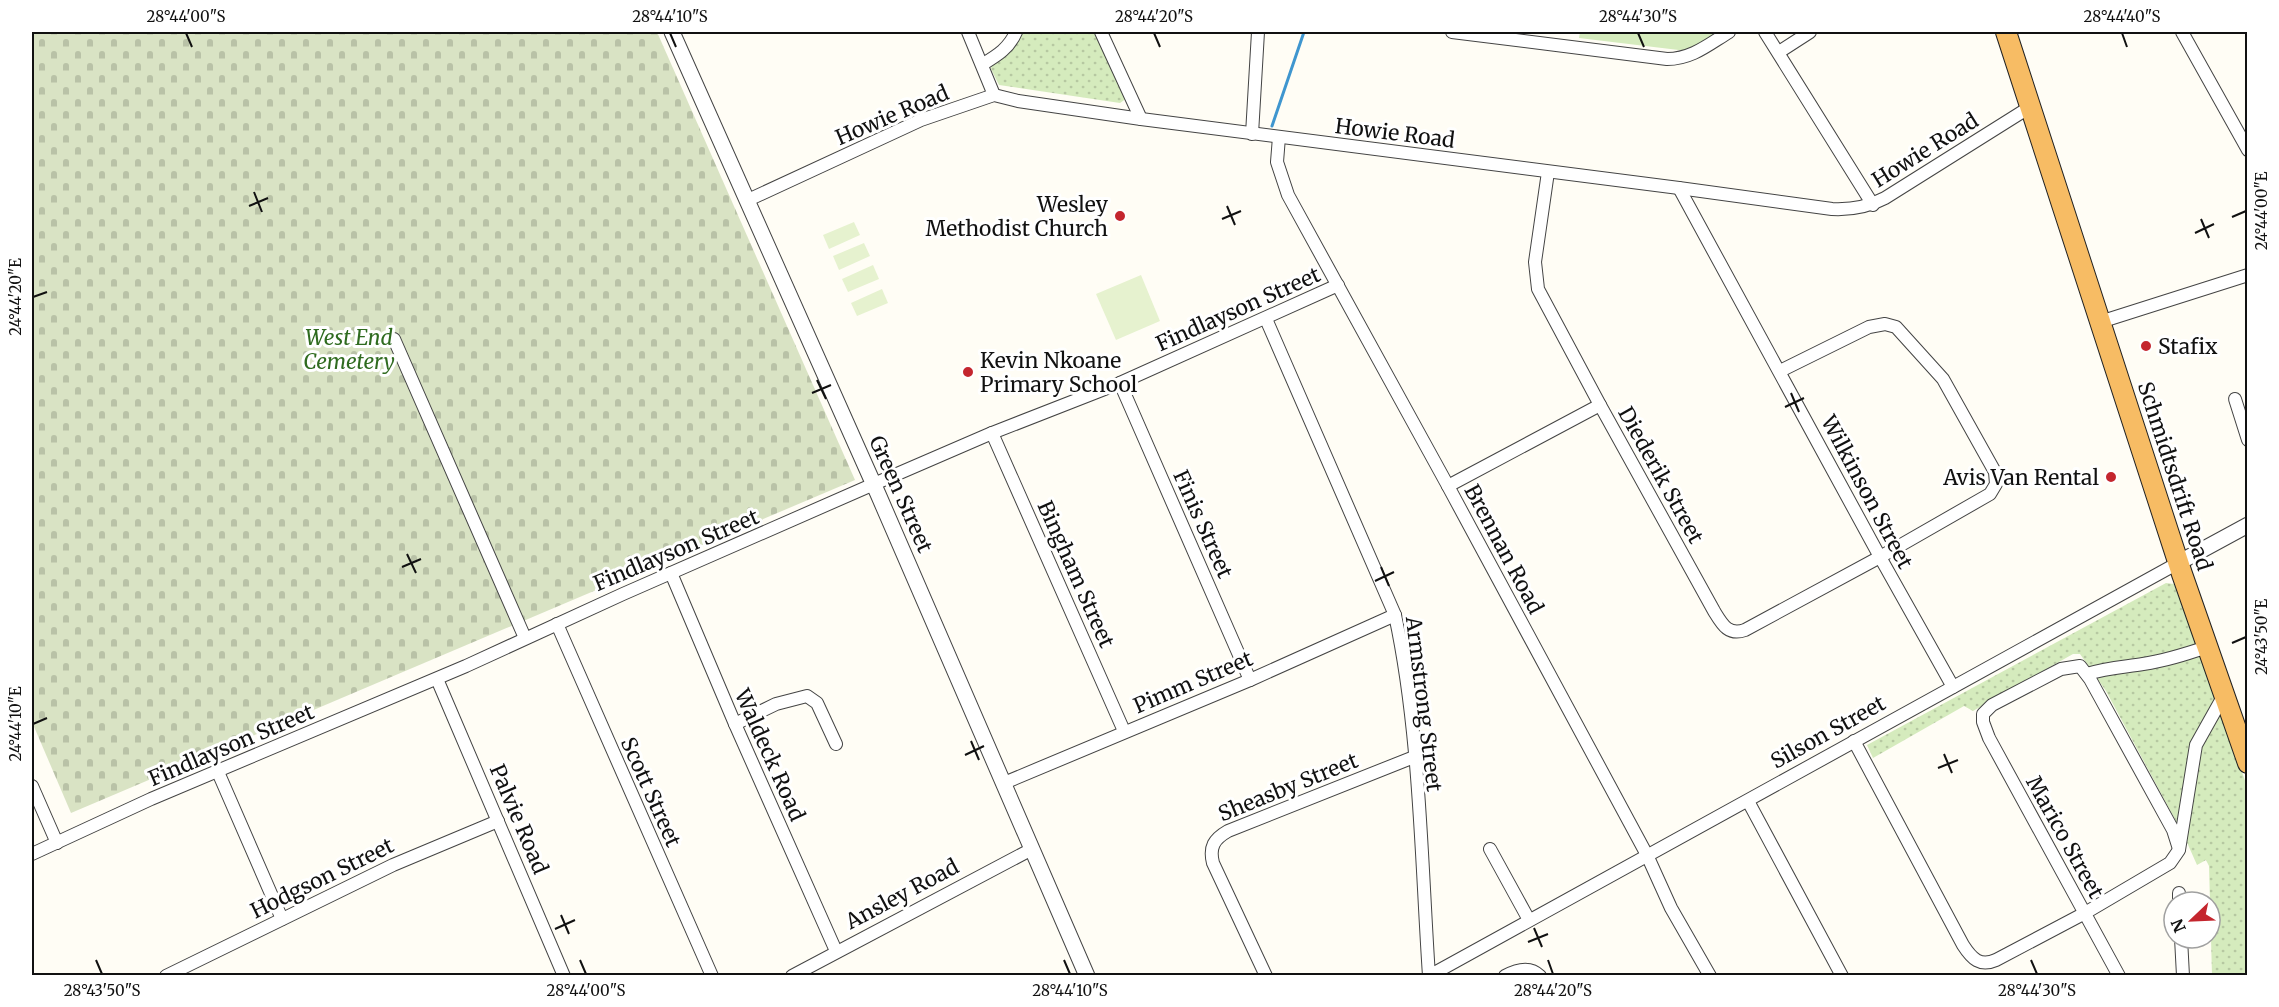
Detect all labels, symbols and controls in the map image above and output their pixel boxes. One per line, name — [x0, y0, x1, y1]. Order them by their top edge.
text: 28°44'00"S — [147, 7, 225, 26]
text: 28°44'10"S — [632, 7, 708, 26]
text: 28°44'20"S — [1115, 7, 1193, 26]
text: 28°44'30"S — [1599, 7, 1677, 26]
text: 28°44'40"S — [2084, 7, 2161, 26]
street label: Howie Road — [831, 79, 953, 151]
street label: Howie Road — [1867, 106, 1983, 193]
street label: Howie Road — [1334, 112, 1457, 154]
text: 24°44'00"E — [2252, 171, 2271, 250]
place label: Wesley Methodist Church — [926, 191, 1109, 242]
marker: Wesley Methodist Church — [1113, 209, 1127, 223]
text: 24°44'20"E — [6, 258, 25, 336]
street label: Findlayson Street — [1152, 261, 1324, 357]
park label: West End Cemetery — [303, 324, 395, 375]
place label: Stafix — [2158, 333, 2218, 360]
marker: Stafix — [2139, 339, 2153, 353]
place label: Kevin Nkoane Primary School — [980, 347, 1138, 398]
marker: Kevin Nkoane Primary School — [961, 365, 975, 379]
street label: Schmidtsdrift Road — [2132, 378, 2218, 574]
street label: Diederik Street — [1612, 402, 1710, 548]
street label: Wilkinson Street — [1815, 410, 1919, 573]
street label: Green Street — [863, 431, 939, 557]
place label: Avis Van Rental — [1942, 464, 2099, 491]
street label: Finis Street — [1167, 466, 1239, 582]
marker: Avis Van Rental — [2104, 470, 2118, 484]
street label: Brennan Road — [1459, 480, 1550, 619]
street label: Bingham Street — [1032, 496, 1120, 652]
street label: Findlayson Street — [589, 503, 763, 597]
text: 24°43'50"E — [2252, 598, 2271, 675]
street label: Armstrong Street — [1400, 614, 1448, 793]
street label: Pimm Street — [1129, 645, 1257, 719]
street label: Waldeck Road — [728, 684, 811, 826]
text: 24°44'10"E — [6, 686, 25, 762]
street label: Silson Street — [1766, 689, 1890, 775]
street label: Findlayson Street — [144, 698, 318, 792]
street label: Scott Street — [615, 733, 687, 851]
street label: Sheasby Street — [1214, 747, 1362, 827]
street label: Palvie Road — [484, 760, 554, 878]
street label: Marico Street — [2020, 771, 2110, 903]
street label: Hodgson Street — [246, 832, 398, 924]
street label: Ansley Road — [840, 853, 964, 936]
north arrow — [2162, 890, 2222, 950]
text: N — [2166, 916, 2190, 936]
text: 28°43'50"S — [64, 981, 140, 1000]
text: 28°44'00"S — [547, 981, 625, 1000]
text: 28°44'10"S — [1032, 981, 1108, 1000]
text: 28°44'20"S — [1514, 981, 1592, 1000]
text: 28°44'30"S — [1998, 981, 2076, 1000]

